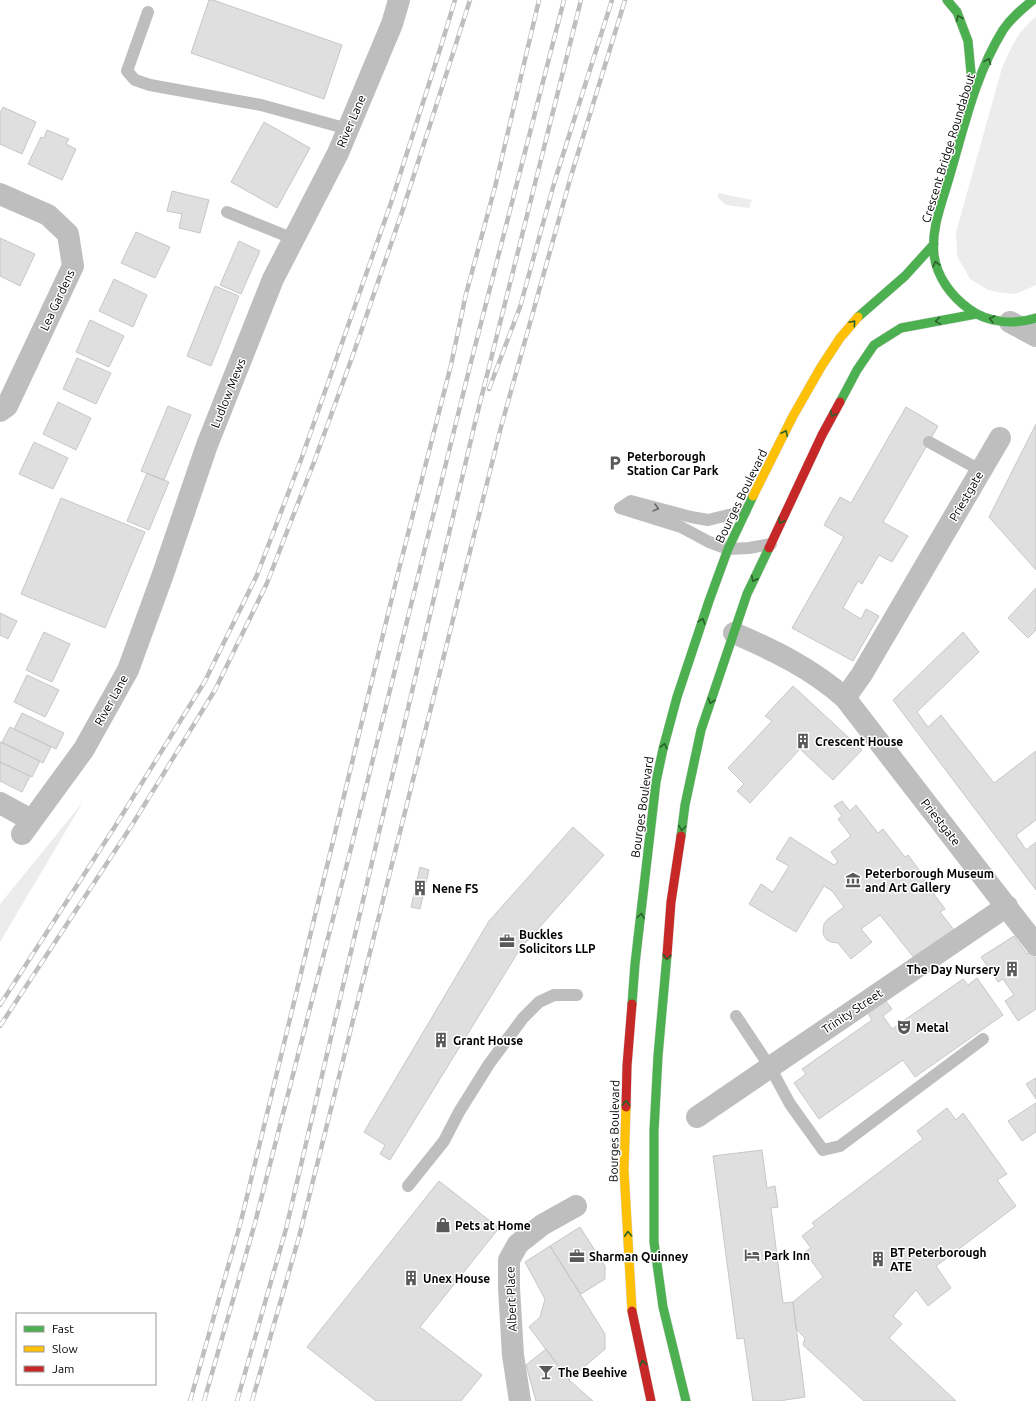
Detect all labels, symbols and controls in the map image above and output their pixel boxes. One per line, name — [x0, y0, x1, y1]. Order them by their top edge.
one-way arrow — [956, 14, 964, 22]
one-way arrow — [983, 57, 991, 65]
street label: Crescent Bridge Roundabout — [919, 71, 977, 224]
street label: River Lane — [334, 93, 368, 149]
one-way arrow — [932, 261, 940, 267]
street label: Lea Gardens — [37, 267, 77, 333]
one-way arrow — [989, 315, 996, 324]
one-way arrow — [935, 316, 941, 325]
one-way arrow — [849, 320, 856, 327]
street label: Ludlow Mews — [208, 356, 248, 430]
one-way arrow — [831, 410, 838, 417]
one-way arrow — [780, 430, 788, 437]
street label: Bourges Boulevard — [713, 447, 769, 545]
place label: Peterborough Station Car Park — [627, 450, 719, 477]
parking icon: Peterborough Station Car Park — [606, 454, 624, 472]
street label: Priestgate — [946, 469, 986, 523]
one-way arrow — [653, 503, 660, 512]
one-way arrow — [778, 517, 786, 525]
one-way arrow — [752, 575, 759, 582]
one-way arrow — [697, 618, 706, 625]
street label: River Lane — [92, 672, 130, 728]
one-way arrow — [707, 698, 715, 705]
building icon: Crescent House — [794, 732, 812, 750]
place label: Crescent House — [815, 735, 903, 748]
one-way arrow — [659, 742, 668, 749]
street label: Bourges Boulevard — [628, 755, 656, 859]
street label: Priestgate — [919, 796, 963, 848]
one-way arrow — [678, 825, 687, 831]
place label: Peterborough Museum and Art Gallery — [865, 867, 994, 894]
museum icon: Peterborough Museum and Art Gallery — [844, 871, 862, 889]
building icon: Nene FS — [411, 879, 429, 897]
place label: Nene FS — [432, 882, 478, 895]
one-way arrow — [636, 913, 645, 919]
place label: Buckles Solicitors LLP — [519, 928, 596, 955]
office icon: Buckles Solicitors LLP — [498, 932, 516, 950]
one-way arrow — [662, 954, 671, 960]
building icon: The Day Nursery — [1003, 960, 1021, 978]
place label: The Day Nursery — [907, 963, 1001, 976]
street label: Trinity Street — [819, 986, 885, 1036]
theatre icon: Metal — [895, 1018, 913, 1036]
place label: Metal — [916, 1021, 949, 1034]
building icon: Grant House — [432, 1031, 450, 1049]
place label: Grant House — [453, 1034, 523, 1047]
street label: Bourges Boulevard — [607, 1080, 621, 1182]
one-way arrow — [621, 1100, 630, 1106]
shop icon: Pets at Home — [434, 1216, 452, 1234]
place label: Pets at Home — [455, 1219, 531, 1232]
one-way arrow — [623, 1231, 632, 1237]
hotel icon: Park Inn — [743, 1246, 761, 1264]
place label: BT Peterborough ATE — [890, 1246, 987, 1273]
office icon: Sharman Quinney — [568, 1247, 586, 1265]
place label: Park Inn — [764, 1249, 810, 1262]
place label: Sharman Quinney — [589, 1250, 689, 1263]
building icon: BT Peterborough ATE — [869, 1250, 887, 1268]
street label: Albert Place — [503, 1266, 519, 1332]
building icon: Unex House — [402, 1269, 420, 1287]
place label: Unex House — [423, 1272, 490, 1285]
legend — [16, 1313, 156, 1385]
text: Fast — [52, 1322, 74, 1335]
text: Slow — [52, 1342, 78, 1355]
one-way arrow — [639, 1360, 648, 1366]
text: Jam — [52, 1362, 74, 1375]
bar icon: The Beehive — [537, 1363, 555, 1381]
place label: The Beehive — [558, 1366, 627, 1379]

